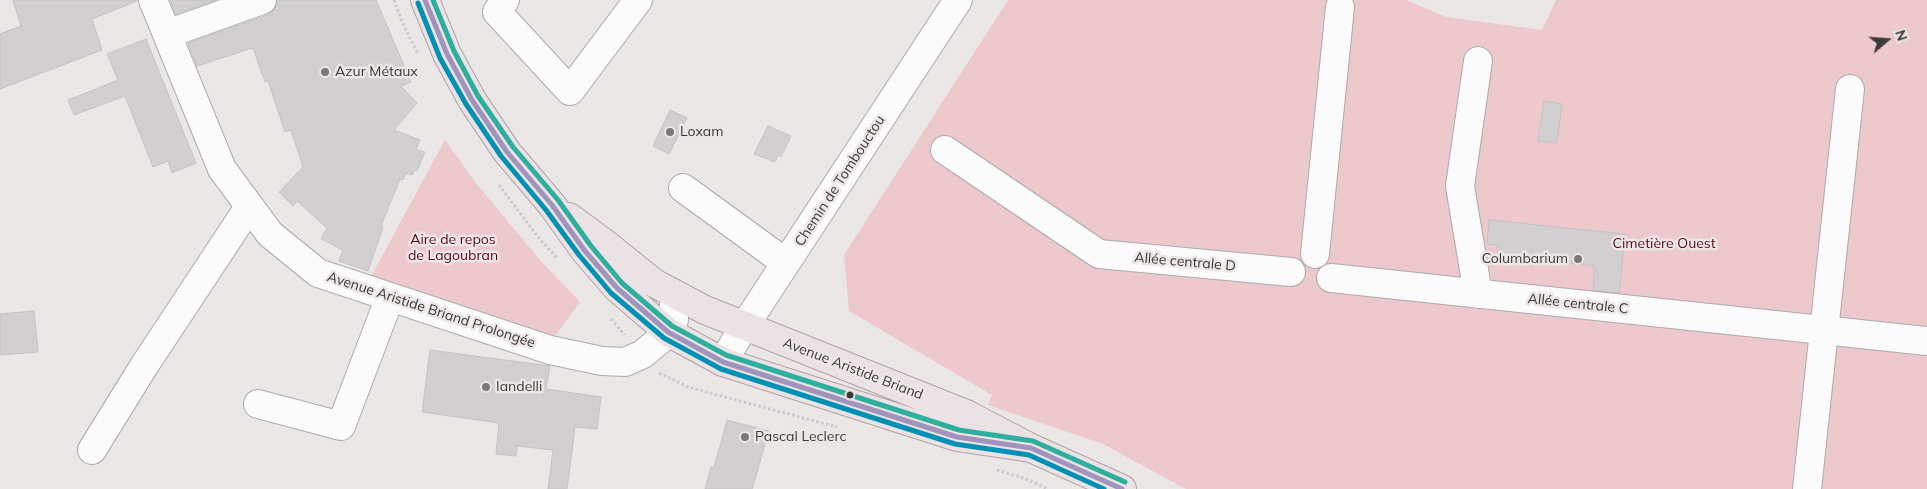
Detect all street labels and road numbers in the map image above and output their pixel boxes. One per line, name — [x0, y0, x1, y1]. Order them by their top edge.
street label: Chemin de Tombouctou — [791, 112, 889, 250]
street label: Allée centrale D — [1134, 249, 1236, 275]
street label: Avenue Aristide Briand Prolongée — [325, 268, 537, 352]
street label: Allée centrale C — [1527, 290, 1629, 318]
street label: Avenue Aristide Briand — [781, 334, 925, 404]

